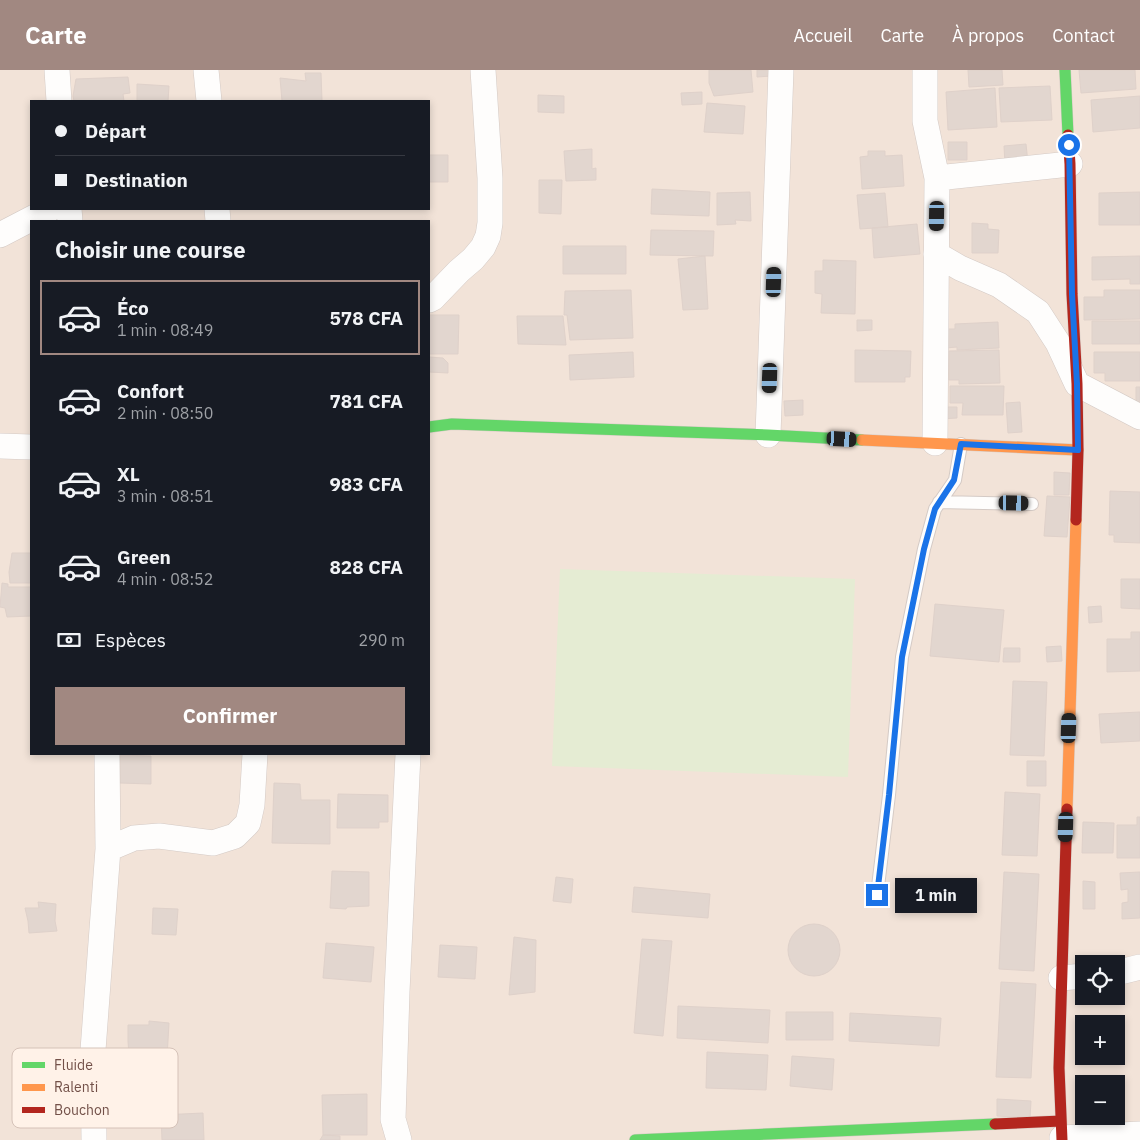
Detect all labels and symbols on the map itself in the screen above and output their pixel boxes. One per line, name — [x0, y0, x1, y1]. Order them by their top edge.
route start — [1058, 134, 1080, 156]
car — [929, 201, 944, 231]
car — [765, 267, 782, 297]
car — [761, 363, 778, 393]
car — [826, 431, 857, 447]
car — [998, 495, 1029, 511]
car — [1060, 713, 1077, 743]
car — [1057, 812, 1074, 842]
callout: 1 min — [894, 878, 977, 912]
route end — [866, 884, 888, 906]
legend — [12, 1048, 178, 1128]
text: Fluide — [54, 1056, 93, 1074]
text: Ralenti — [54, 1078, 98, 1096]
text: Bouchon — [54, 1101, 110, 1119]

